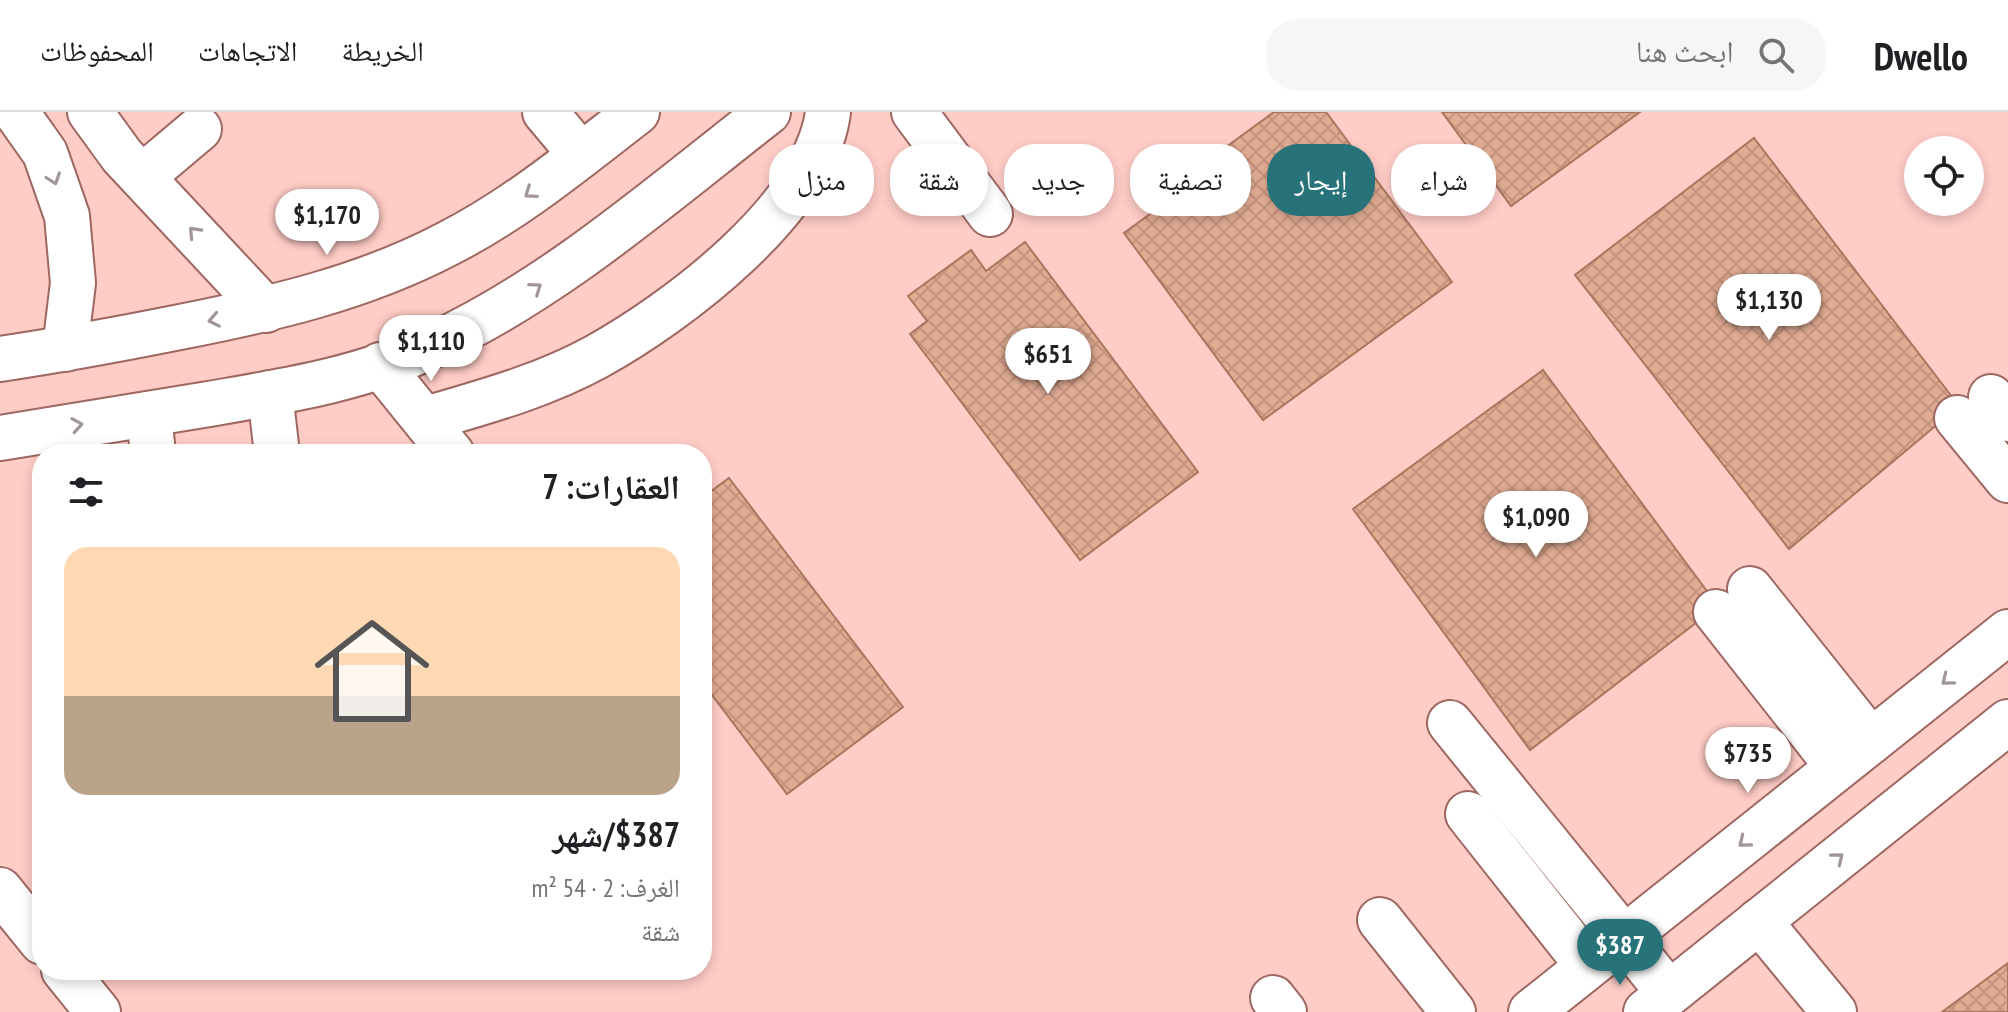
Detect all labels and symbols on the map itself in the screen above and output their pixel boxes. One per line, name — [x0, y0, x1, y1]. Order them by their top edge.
one-way arrow — [45, 172, 61, 186]
one-way arrow — [525, 183, 539, 198]
pin: $1,170 — [262, 189, 392, 257]
one-way arrow — [188, 227, 203, 241]
pin: $1,130 — [1704, 274, 1834, 342]
one-way arrow — [527, 283, 541, 298]
one-way arrow — [208, 311, 221, 328]
pin: $1,110 — [366, 315, 496, 383]
pin: $651 — [1001, 328, 1095, 396]
one-way arrow — [70, 418, 84, 435]
pin: $1,090 — [1471, 491, 1601, 559]
one-way arrow — [1941, 671, 1956, 685]
pin: $735 — [1701, 727, 1795, 795]
one-way arrow — [1738, 833, 1753, 847]
one-way arrow — [1829, 854, 1844, 868]
pin: $387 — [1573, 919, 1667, 987]

